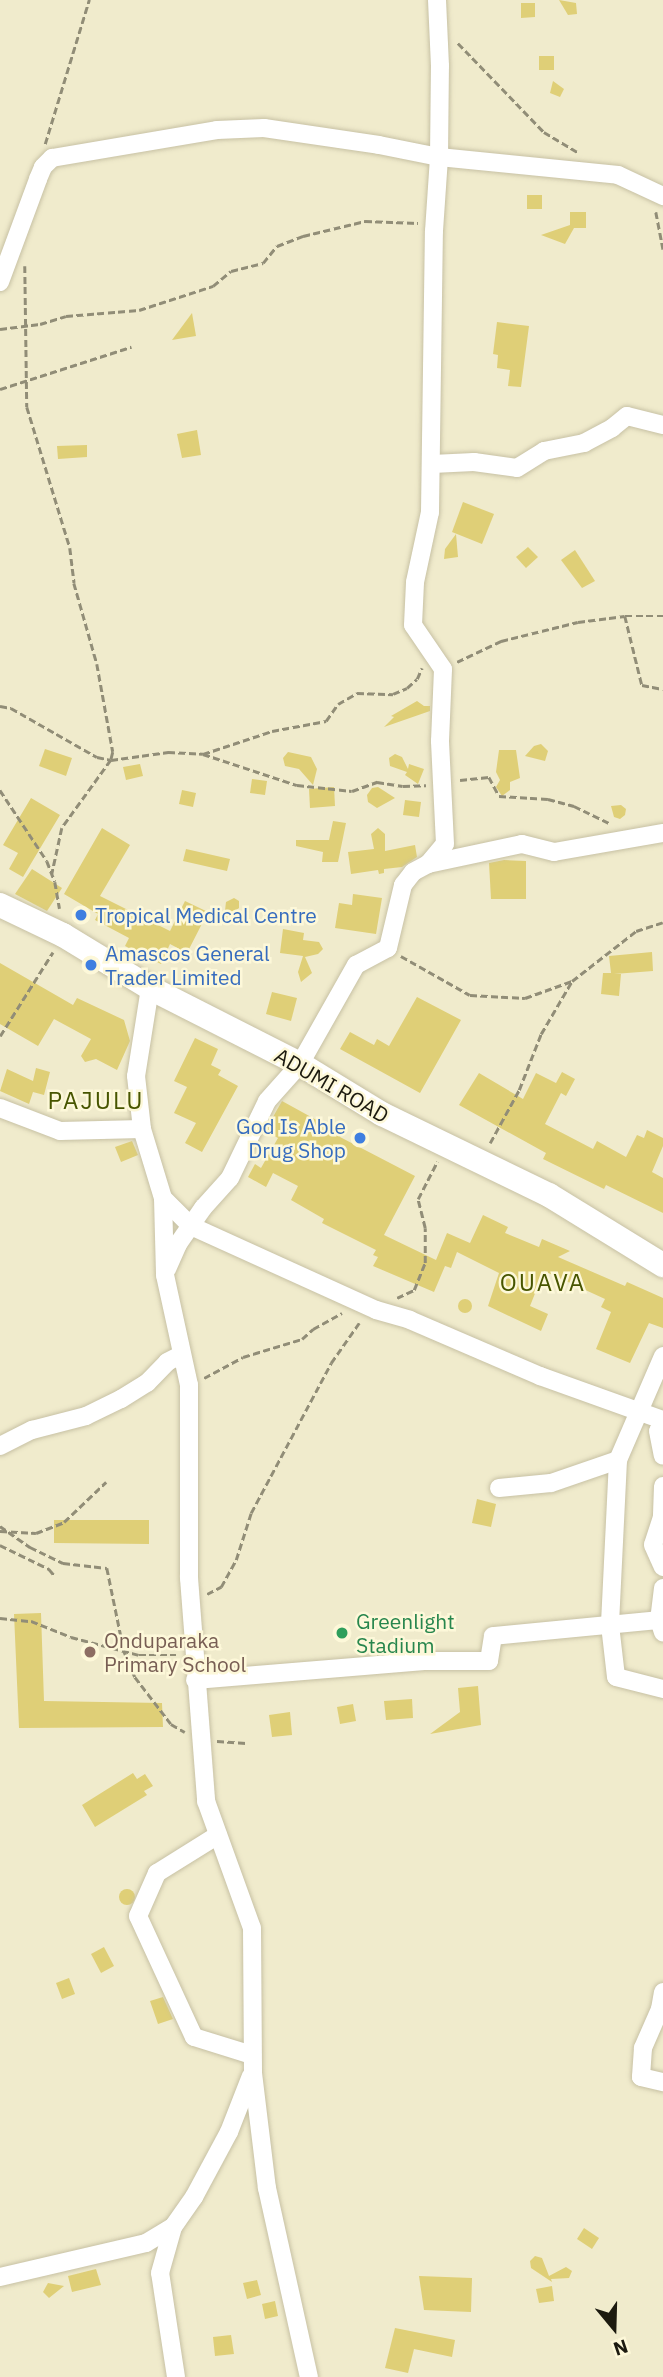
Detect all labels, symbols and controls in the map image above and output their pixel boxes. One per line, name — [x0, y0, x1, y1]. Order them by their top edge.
place label: Tropical Medical Centre — [95, 902, 317, 928]
marker: Tropical Medical Centre — [73, 907, 89, 923]
place label: Amascos General Trader Limited — [105, 940, 270, 990]
marker: Amascos General Trader Limited — [83, 957, 99, 973]
street label: ADUMI ROAD — [270, 1042, 394, 1128]
district label: PAJULU — [48, 1087, 144, 1115]
place label: God Is Able Drug Shop — [236, 1113, 346, 1163]
marker: God Is Able Drug Shop — [352, 1130, 368, 1146]
district label: OUAVA — [500, 1269, 586, 1297]
place label: Greenlight Stadium — [356, 1608, 455, 1658]
marker: Greenlight Stadium — [334, 1625, 350, 1641]
place label: Onduparaka Primary School — [104, 1627, 246, 1677]
marker: Onduparaka Primary School — [82, 1644, 98, 1660]
north arrow — [579, 2293, 649, 2363]
text: N — [610, 2334, 631, 2361]

